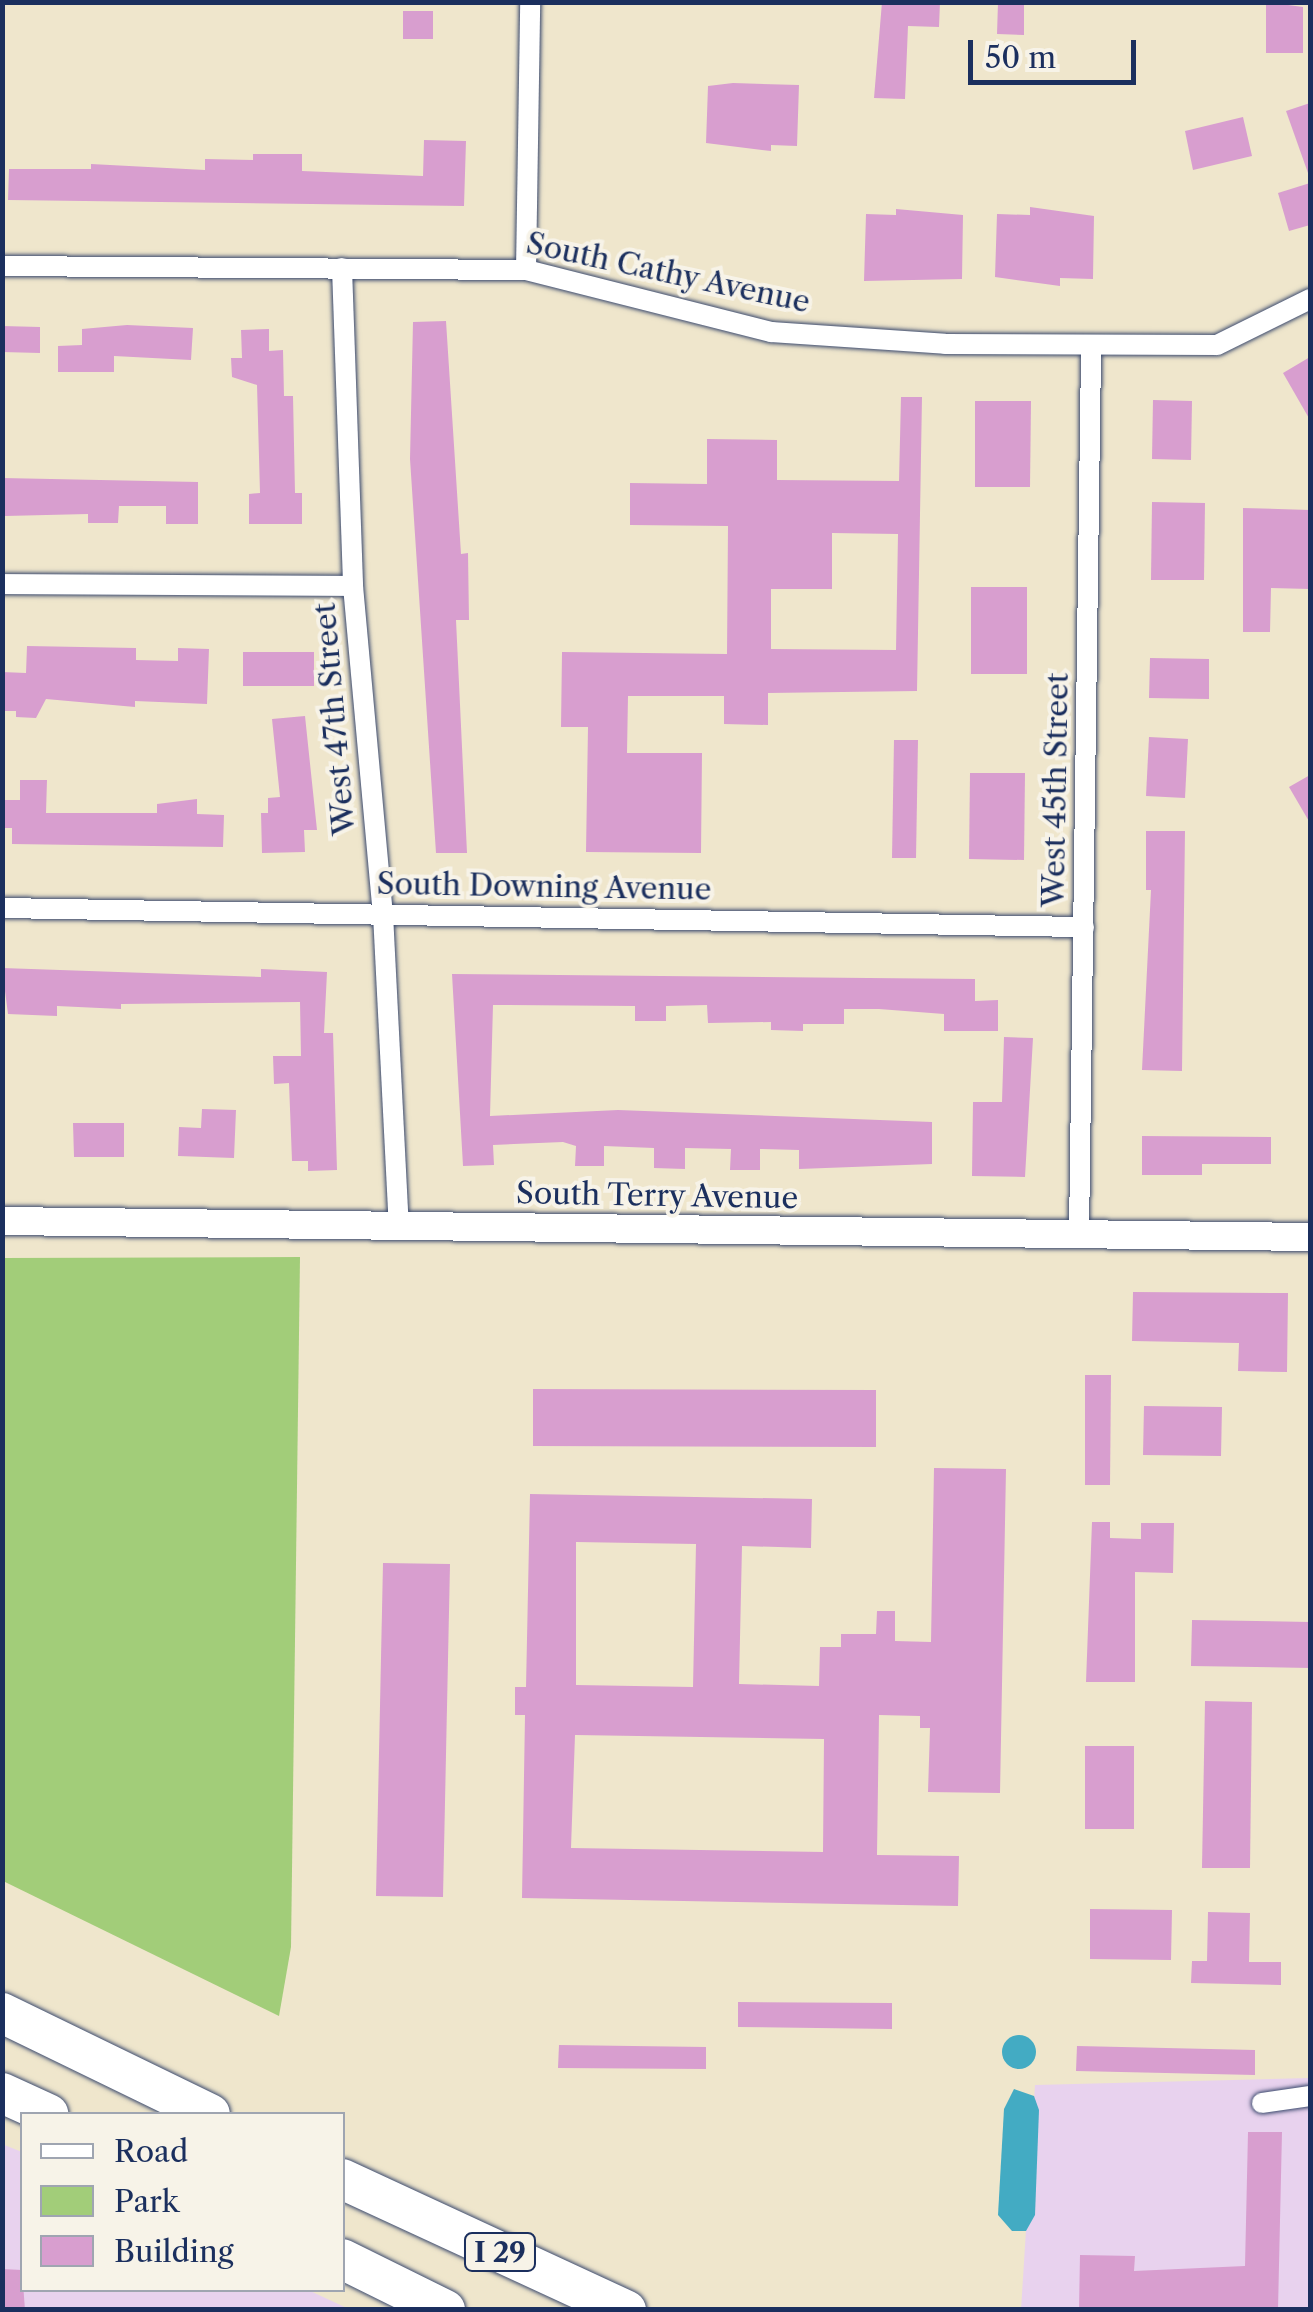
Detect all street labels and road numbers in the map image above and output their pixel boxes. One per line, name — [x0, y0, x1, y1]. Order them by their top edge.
street label: South Cathy Avenue — [522, 225, 814, 321]
street label: West 47th Street — [307, 601, 363, 837]
street label: West 45th Street — [1036, 672, 1076, 908]
street label: South Downing Avenue — [376, 866, 712, 908]
street label: South Terry Avenue — [514, 1176, 800, 1216]
road number: I 29 — [462, 2229, 538, 2275]

